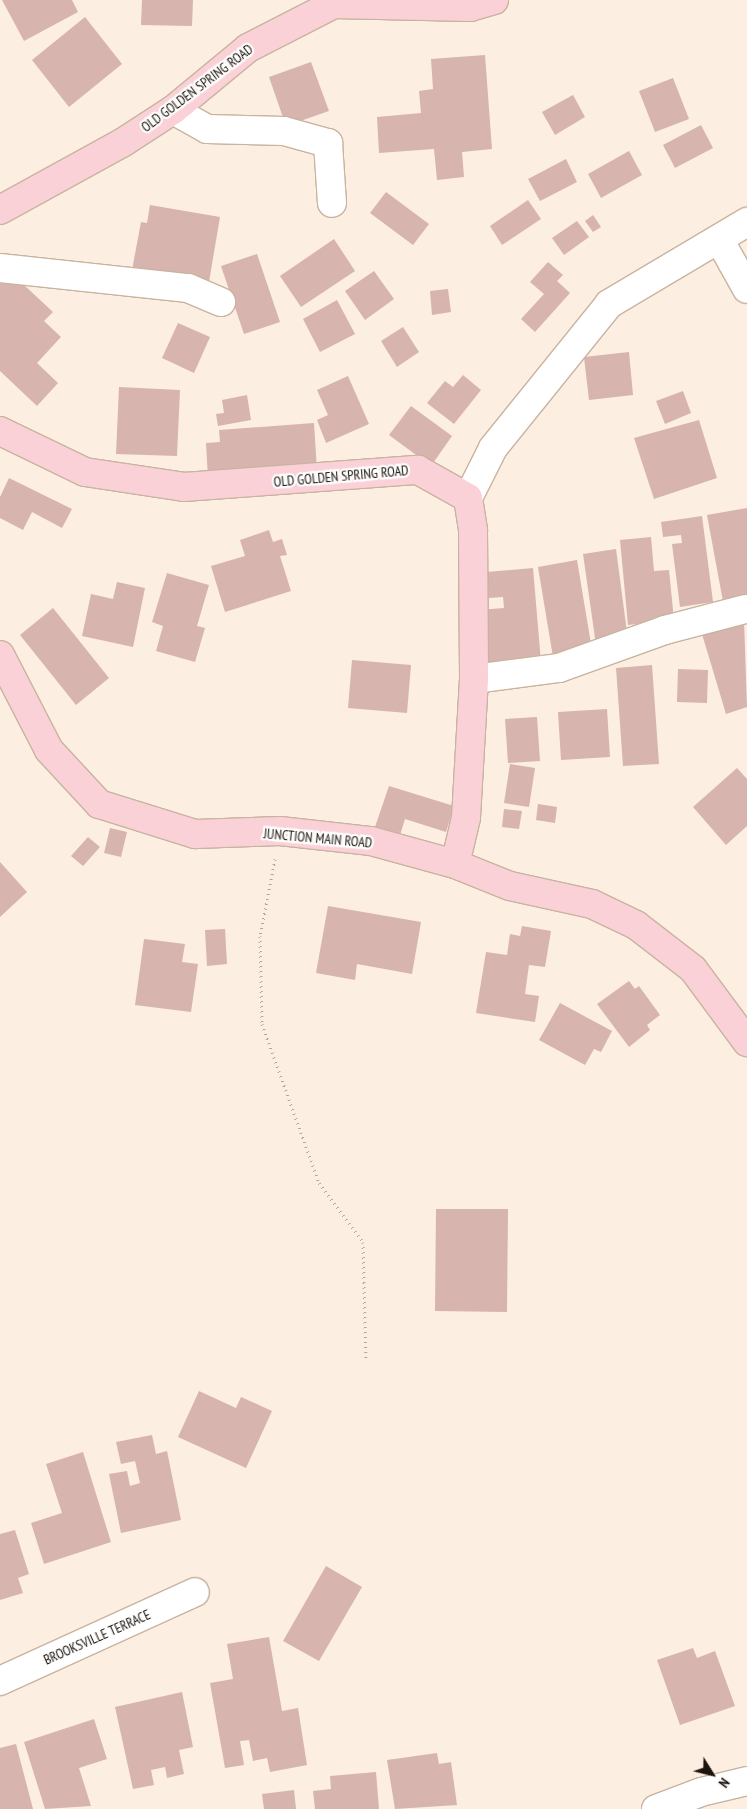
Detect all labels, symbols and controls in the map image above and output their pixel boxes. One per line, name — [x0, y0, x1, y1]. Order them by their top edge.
street label: OLD GOLDEN SPRING ROAD — [138, 41, 256, 135]
street label: OLD GOLDEN SPRING ROAD — [273, 462, 409, 490]
street label: JUNCTION MAIN ROAD — [263, 825, 373, 851]
street label: BROOKSVILLE TERRACE — [41, 1606, 153, 1668]
north arrow — [687, 1749, 737, 1799]
text: N — [715, 1774, 734, 1791]

